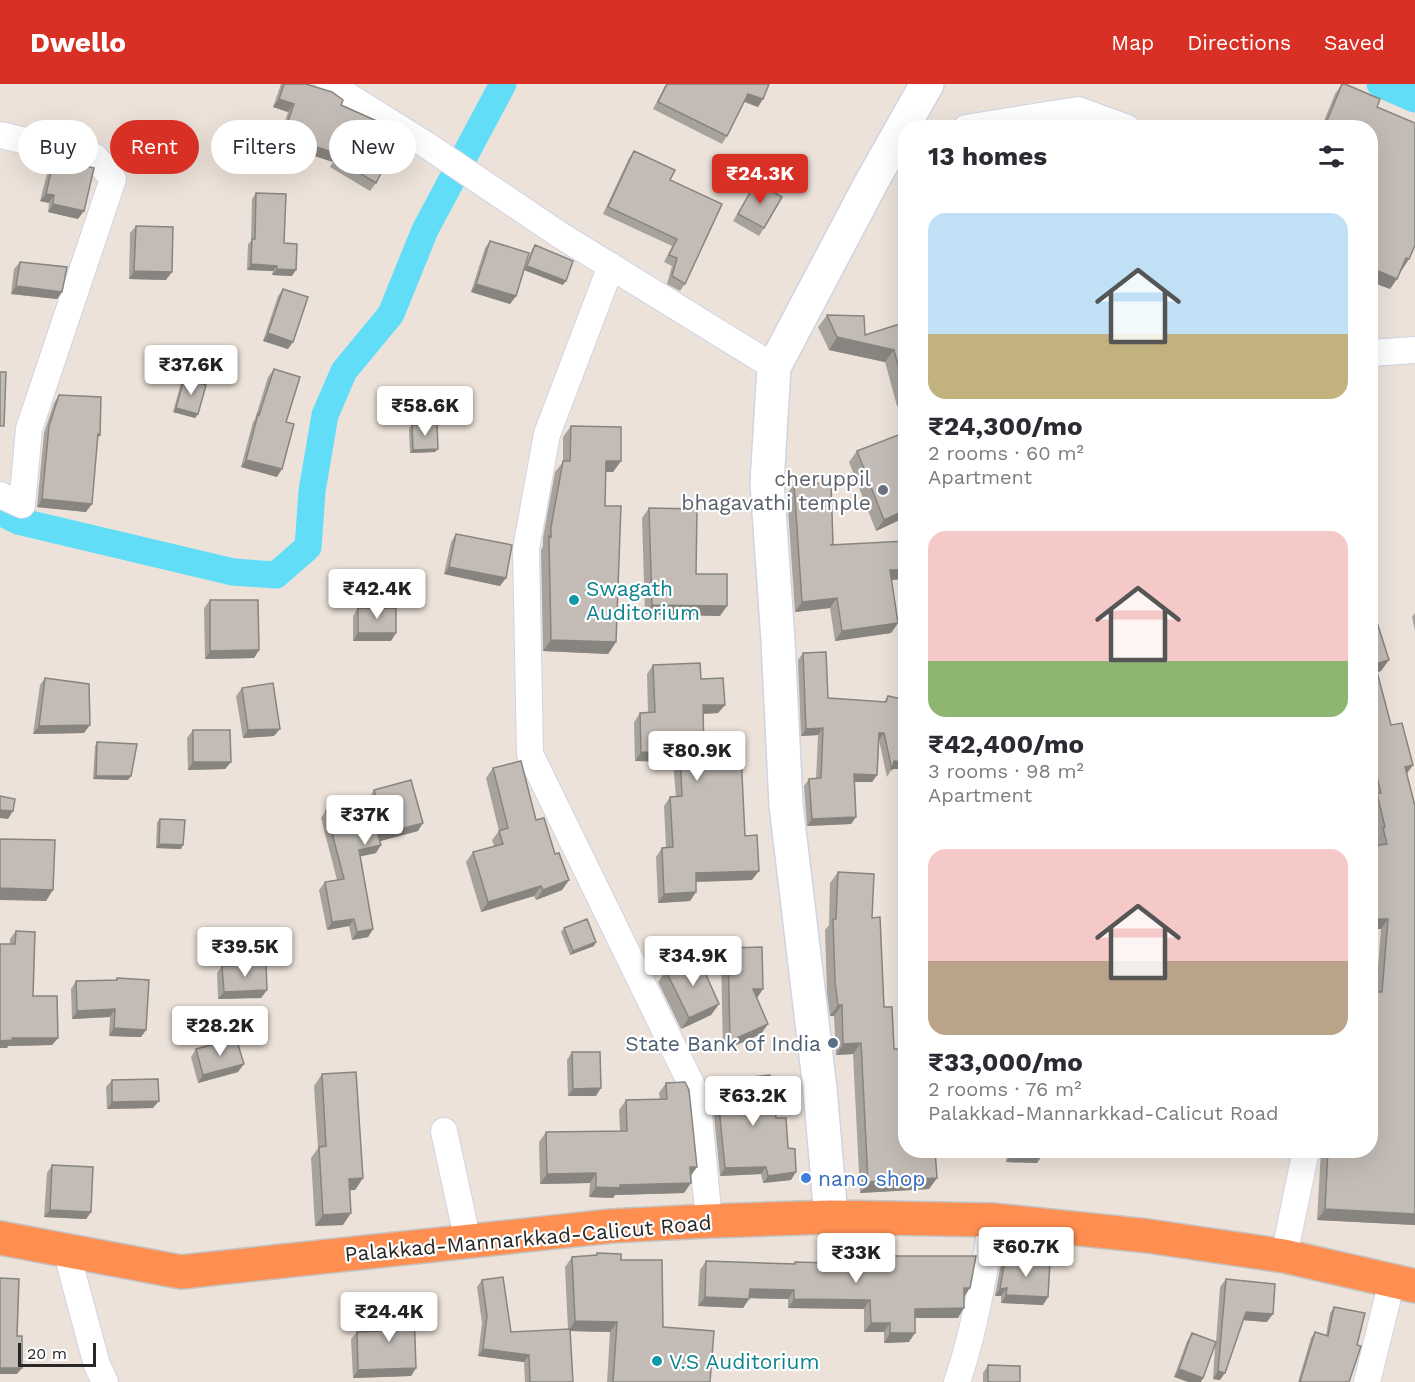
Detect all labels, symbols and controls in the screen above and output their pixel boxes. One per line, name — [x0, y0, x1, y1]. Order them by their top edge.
text: Dwello — [30, 26, 126, 59]
text: Map — [1111, 30, 1154, 55]
text: Directions — [1187, 30, 1291, 55]
text: Saved — [1324, 30, 1385, 55]
chip: Buy — [18, 120, 98, 174]
chip: Rent — [110, 120, 199, 174]
chip: Filters — [211, 120, 317, 174]
chip: New — [329, 120, 416, 174]
icon: filters — [1315, 140, 1348, 173]
text: 13 homes — [928, 141, 1047, 171]
pin: ₹24.3K — [711, 154, 809, 205]
text: ₹24.3K — [726, 161, 794, 185]
icon: home — [1084, 252, 1192, 360]
pin: ₹37.6K — [142, 345, 240, 396]
text: ₹37.6K — [159, 352, 223, 376]
pin: ₹58.6K — [376, 386, 474, 437]
text: ₹58.6K — [391, 393, 459, 417]
text: ₹24,300/mo — [928, 411, 1083, 441]
text: 2 rooms · 60 m² — [928, 441, 1084, 465]
text: Apartment — [928, 465, 1032, 489]
place label: cheruppil bhagavathi temple — [681, 466, 872, 515]
marker: cheruppil bhagavathi temple — [876, 483, 890, 497]
pin: ₹42.4K — [328, 569, 426, 620]
icon: home — [1084, 570, 1192, 678]
text: ₹42.4K — [342, 576, 412, 600]
place label: Swagath Auditorium — [586, 576, 700, 625]
marker: Swagath Auditorium — [567, 593, 581, 607]
text: ₹42,400/mo — [928, 729, 1084, 759]
pin: ₹80.9K — [648, 731, 746, 782]
text: ₹80.9K — [662, 738, 732, 762]
text: 3 rooms · 98 m² — [928, 759, 1084, 783]
text: Apartment — [928, 783, 1032, 807]
pin: ₹37K — [329, 795, 401, 846]
text: ₹37K — [340, 802, 390, 826]
icon: home — [1084, 888, 1192, 996]
pin: ₹39.5K — [196, 927, 294, 978]
text: ₹39.5K — [211, 934, 279, 958]
pin: ₹34.9K — [644, 936, 742, 987]
text: ₹34.9K — [659, 943, 727, 967]
pin: ₹28.2K — [171, 1006, 269, 1057]
text: ₹28.2K — [186, 1013, 254, 1037]
place label: State Bank of India — [625, 1031, 821, 1056]
marker: State Bank of India — [826, 1036, 840, 1050]
text: ₹33,000/mo — [928, 1047, 1083, 1077]
pin: ₹63.2K — [704, 1076, 802, 1127]
text: 2 rooms · 76 m² — [928, 1077, 1081, 1101]
text: ₹63.2K — [719, 1083, 787, 1107]
text: Palakkad-Mannarkkad-Calicut Road — [928, 1101, 1279, 1125]
place label: nano shop — [818, 1166, 925, 1191]
marker: nano shop — [799, 1171, 813, 1185]
street label: Palakkad-Mannarkkad-Calicut Road — [344, 1210, 712, 1266]
pin: ₹60.7K — [977, 1227, 1075, 1278]
pin: ₹33K — [820, 1233, 892, 1284]
text: ₹60.7K — [993, 1234, 1059, 1258]
text: ₹33K — [831, 1240, 881, 1264]
pin: ₹24.4K — [340, 1292, 438, 1343]
text: ₹24.4K — [354, 1299, 424, 1323]
scale bar — [18, 1340, 96, 1368]
text: 20 m — [27, 1344, 67, 1363]
place label: V.S Auditorium — [669, 1349, 819, 1374]
marker: V.S Auditorium — [650, 1354, 664, 1368]

